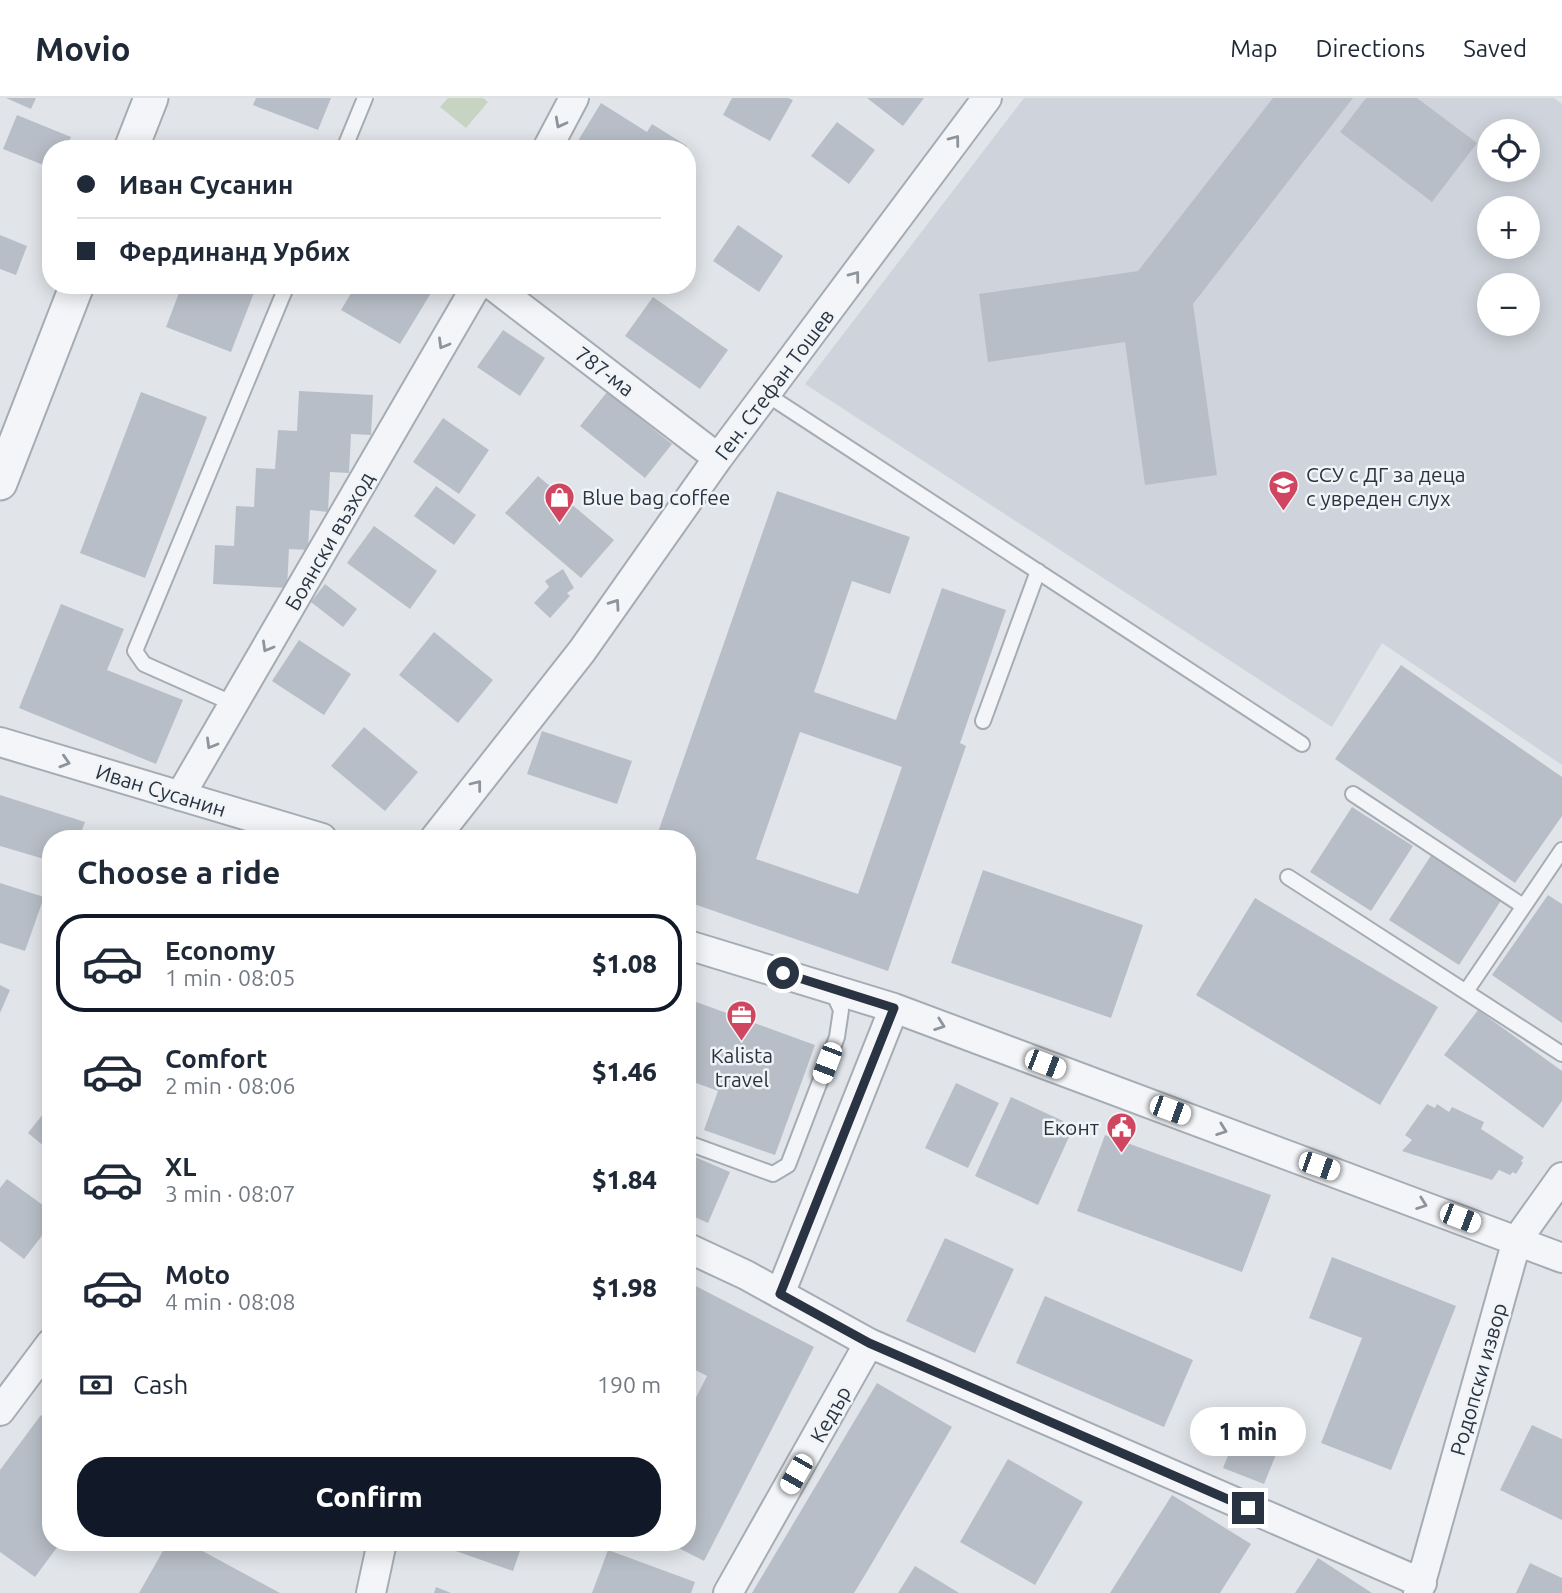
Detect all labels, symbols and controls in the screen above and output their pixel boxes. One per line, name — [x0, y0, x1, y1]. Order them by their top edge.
text: Movio — [35, 30, 131, 67]
text: Map — [1230, 35, 1277, 62]
text: Directions — [1315, 35, 1425, 62]
text: Saved — [1463, 35, 1527, 62]
one-way arrow — [555, 116, 569, 129]
map controls — [1477, 119, 1540, 336]
button: locate — [1477, 119, 1540, 182]
one-way arrow — [947, 136, 959, 148]
text: Иван Сусанин — [119, 170, 293, 199]
button: + — [1477, 196, 1540, 259]
text: Фердинанд Урбих — [119, 237, 350, 266]
one-way arrow — [846, 271, 859, 283]
button: − — [1477, 273, 1540, 336]
street label: Ген. Стефан Тошев — [709, 304, 839, 464]
one-way arrow — [438, 337, 451, 350]
street label: 787-ма — [571, 341, 639, 401]
place label: ССУ с ДГ за деца с увреден слух — [1306, 462, 1466, 510]
street label: Боянски възход — [280, 468, 378, 614]
school or university icon: ССУ с ДГ за деца с увреден слух — [1266, 469, 1300, 513]
shop icon: Blue bag coffee — [542, 480, 576, 524]
place label: Blue bag coffee — [582, 485, 730, 509]
one-way arrow — [607, 599, 619, 612]
one-way arrow — [262, 639, 275, 652]
one-way arrow — [206, 737, 219, 750]
one-way arrow — [59, 753, 71, 768]
street label: Иван Сусанин — [93, 759, 229, 821]
one-way arrow — [469, 780, 482, 792]
text: Choose a ride — [77, 854, 280, 890]
icon: car — [81, 932, 144, 995]
text: Economy — [165, 936, 275, 965]
text: $1.08 — [592, 949, 657, 978]
route start — [767, 957, 799, 989]
text: 1 min · 08:05 — [165, 965, 296, 990]
office icon: Kalista travel — [725, 998, 759, 1042]
one-way arrow — [933, 1016, 945, 1030]
icon: car — [81, 1040, 144, 1103]
car — [810, 1040, 845, 1086]
place label: Kalista travel — [711, 1043, 773, 1091]
text: Comfort — [165, 1044, 268, 1073]
car — [1022, 1047, 1069, 1081]
text: $1.46 — [592, 1057, 657, 1086]
text: 2 min · 08:06 — [165, 1073, 296, 1098]
car — [1147, 1093, 1194, 1127]
public building icon: Еконт — [1105, 1110, 1139, 1154]
place label: Еконт — [1043, 1115, 1100, 1139]
one-way arrow — [1215, 1121, 1227, 1135]
icon: car — [81, 1148, 144, 1211]
car — [1296, 1149, 1343, 1183]
text: XL — [165, 1152, 196, 1181]
text: $1.84 — [592, 1165, 657, 1194]
text: 3 min · 08:07 — [165, 1181, 296, 1206]
one-way arrow — [1416, 1196, 1428, 1210]
car — [1437, 1201, 1484, 1235]
icon: car — [81, 1256, 144, 1319]
text: Moto — [165, 1260, 230, 1289]
text: $1.98 — [592, 1273, 657, 1302]
text: 4 min · 08:08 — [165, 1289, 296, 1314]
street label: Родопски извор — [1445, 1300, 1511, 1458]
icon: cash — [77, 1366, 115, 1404]
text: Cash — [133, 1370, 188, 1399]
text: 190 m — [597, 1372, 661, 1397]
street label: Кедър — [805, 1381, 855, 1447]
callout: 1 min — [1190, 1406, 1306, 1456]
text: 1 min — [1219, 1419, 1277, 1444]
car — [777, 1451, 816, 1497]
button: Confirm — [77, 1457, 661, 1537]
route end — [1232, 1492, 1264, 1524]

